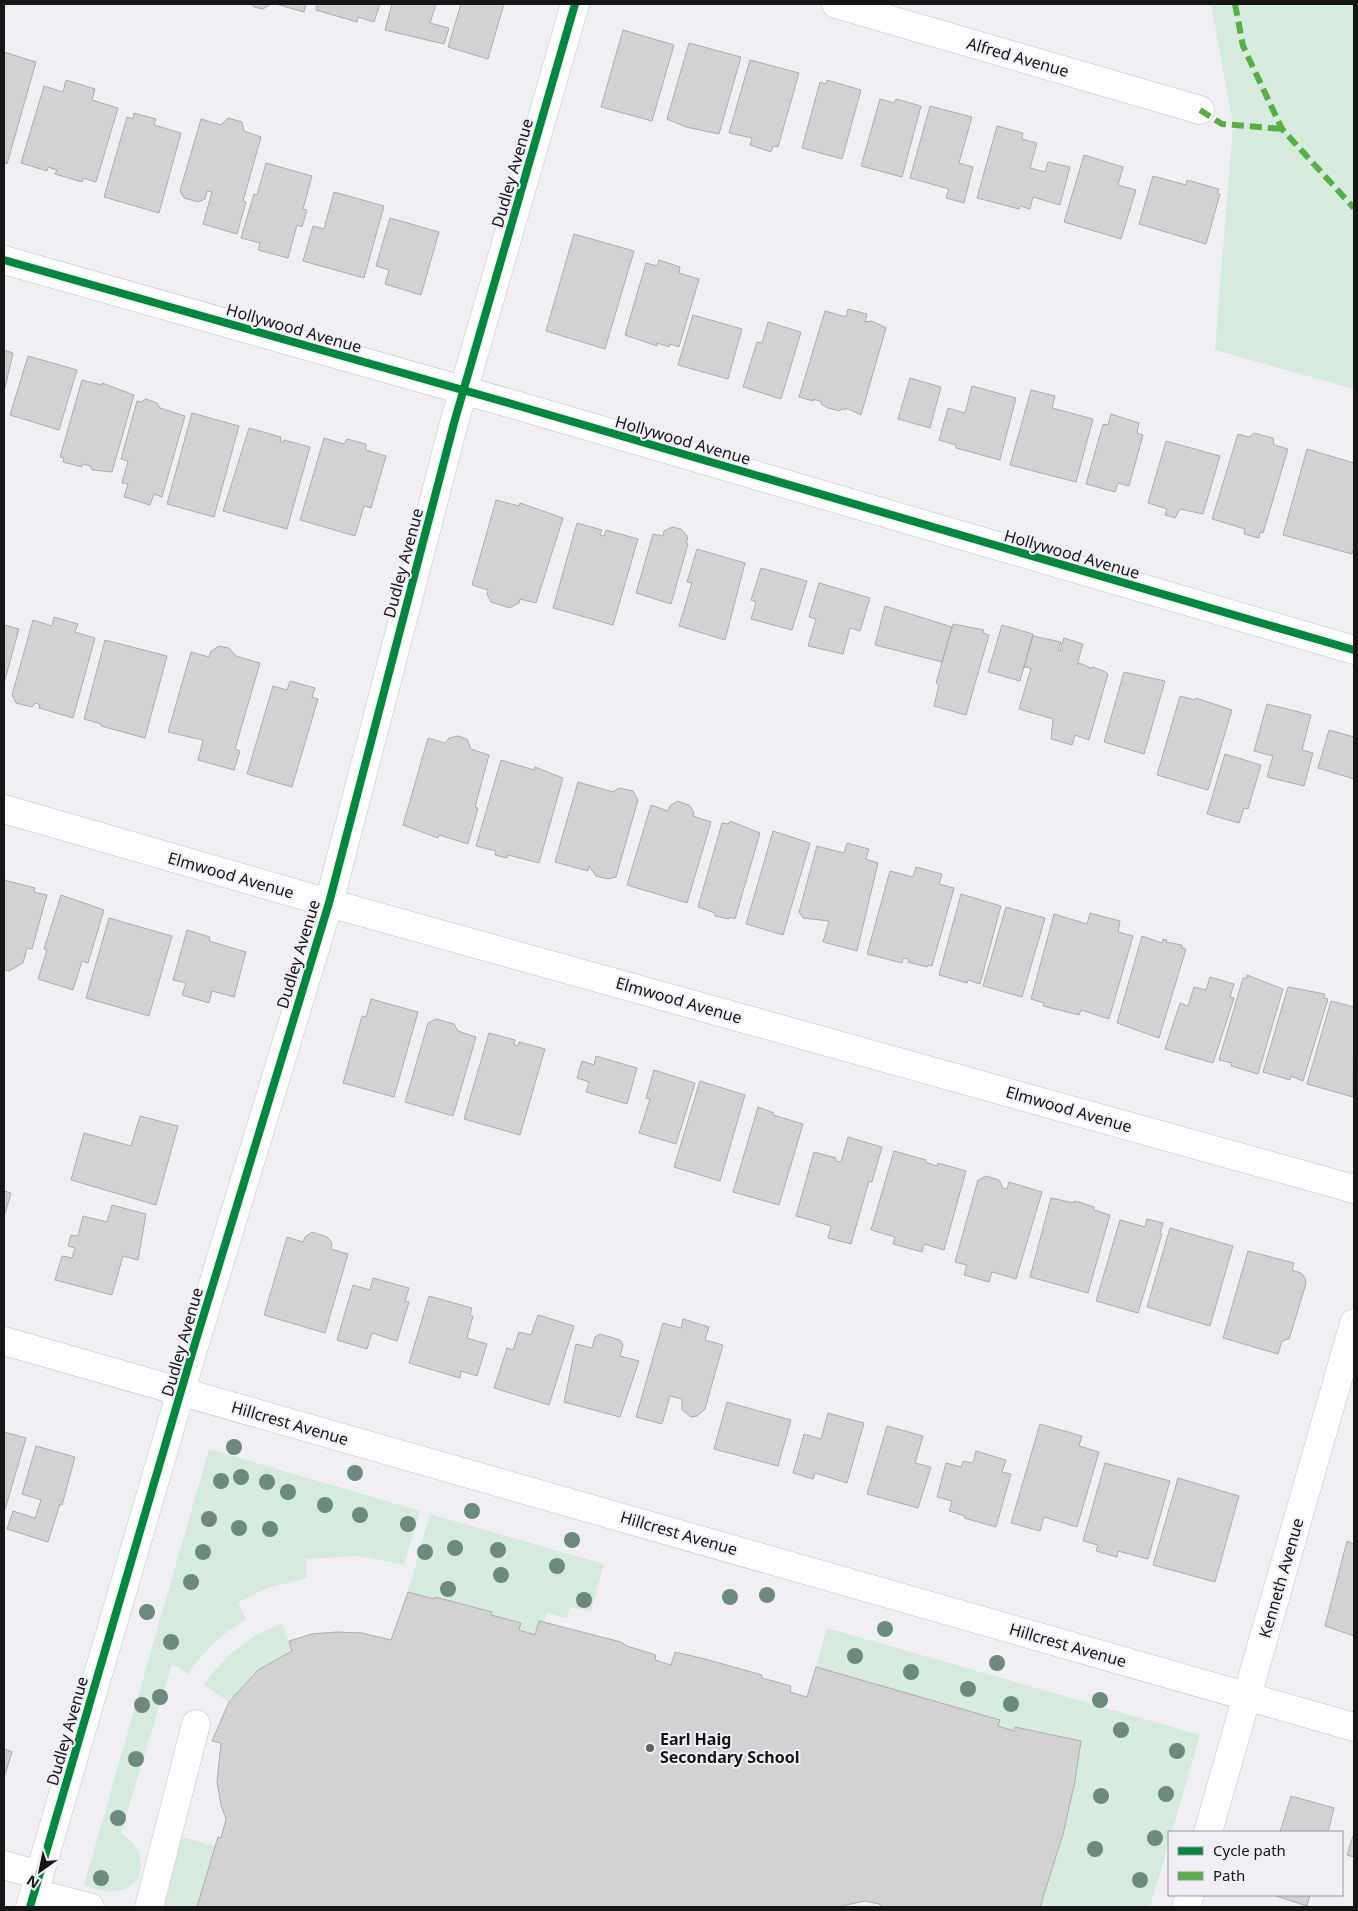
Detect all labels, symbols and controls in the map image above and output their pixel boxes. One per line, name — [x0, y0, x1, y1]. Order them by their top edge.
street label: Alfred Avenue — [964, 32, 1072, 82]
street label: Dudley Avenue — [486, 116, 538, 230]
street label: Hollywood Avenue — [224, 298, 364, 358]
street label: Hollywood Avenue — [613, 410, 753, 470]
street label: Dudley Avenue — [378, 506, 428, 620]
street label: Hollywood Avenue — [1002, 524, 1142, 584]
street label: Elmwood Avenue — [165, 846, 297, 904]
street label: Dudley Avenue — [271, 897, 325, 1011]
street label: Elmwood Avenue — [613, 971, 745, 1029]
street label: Elmwood Avenue — [1003, 1080, 1135, 1138]
street label: Dudley Avenue — [156, 1285, 208, 1399]
street label: Hillcrest Avenue — [229, 1396, 351, 1450]
street label: Hillcrest Avenue — [618, 1506, 740, 1560]
street label: Kenneth Avenue — [1253, 1515, 1309, 1641]
street label: Hillcrest Avenue — [1007, 1618, 1129, 1672]
street label: Dudley Avenue — [41, 1674, 93, 1788]
place label: Earl Haig Secondary School — [660, 1728, 799, 1768]
marker: Earl Haig Secondary School — [644, 1742, 656, 1754]
legend — [1168, 1831, 1343, 1896]
text: Cycle path — [1213, 1840, 1286, 1860]
north arrow — [15, 1846, 65, 1896]
text: Path — [1213, 1865, 1245, 1885]
text: N — [23, 1871, 43, 1893]

